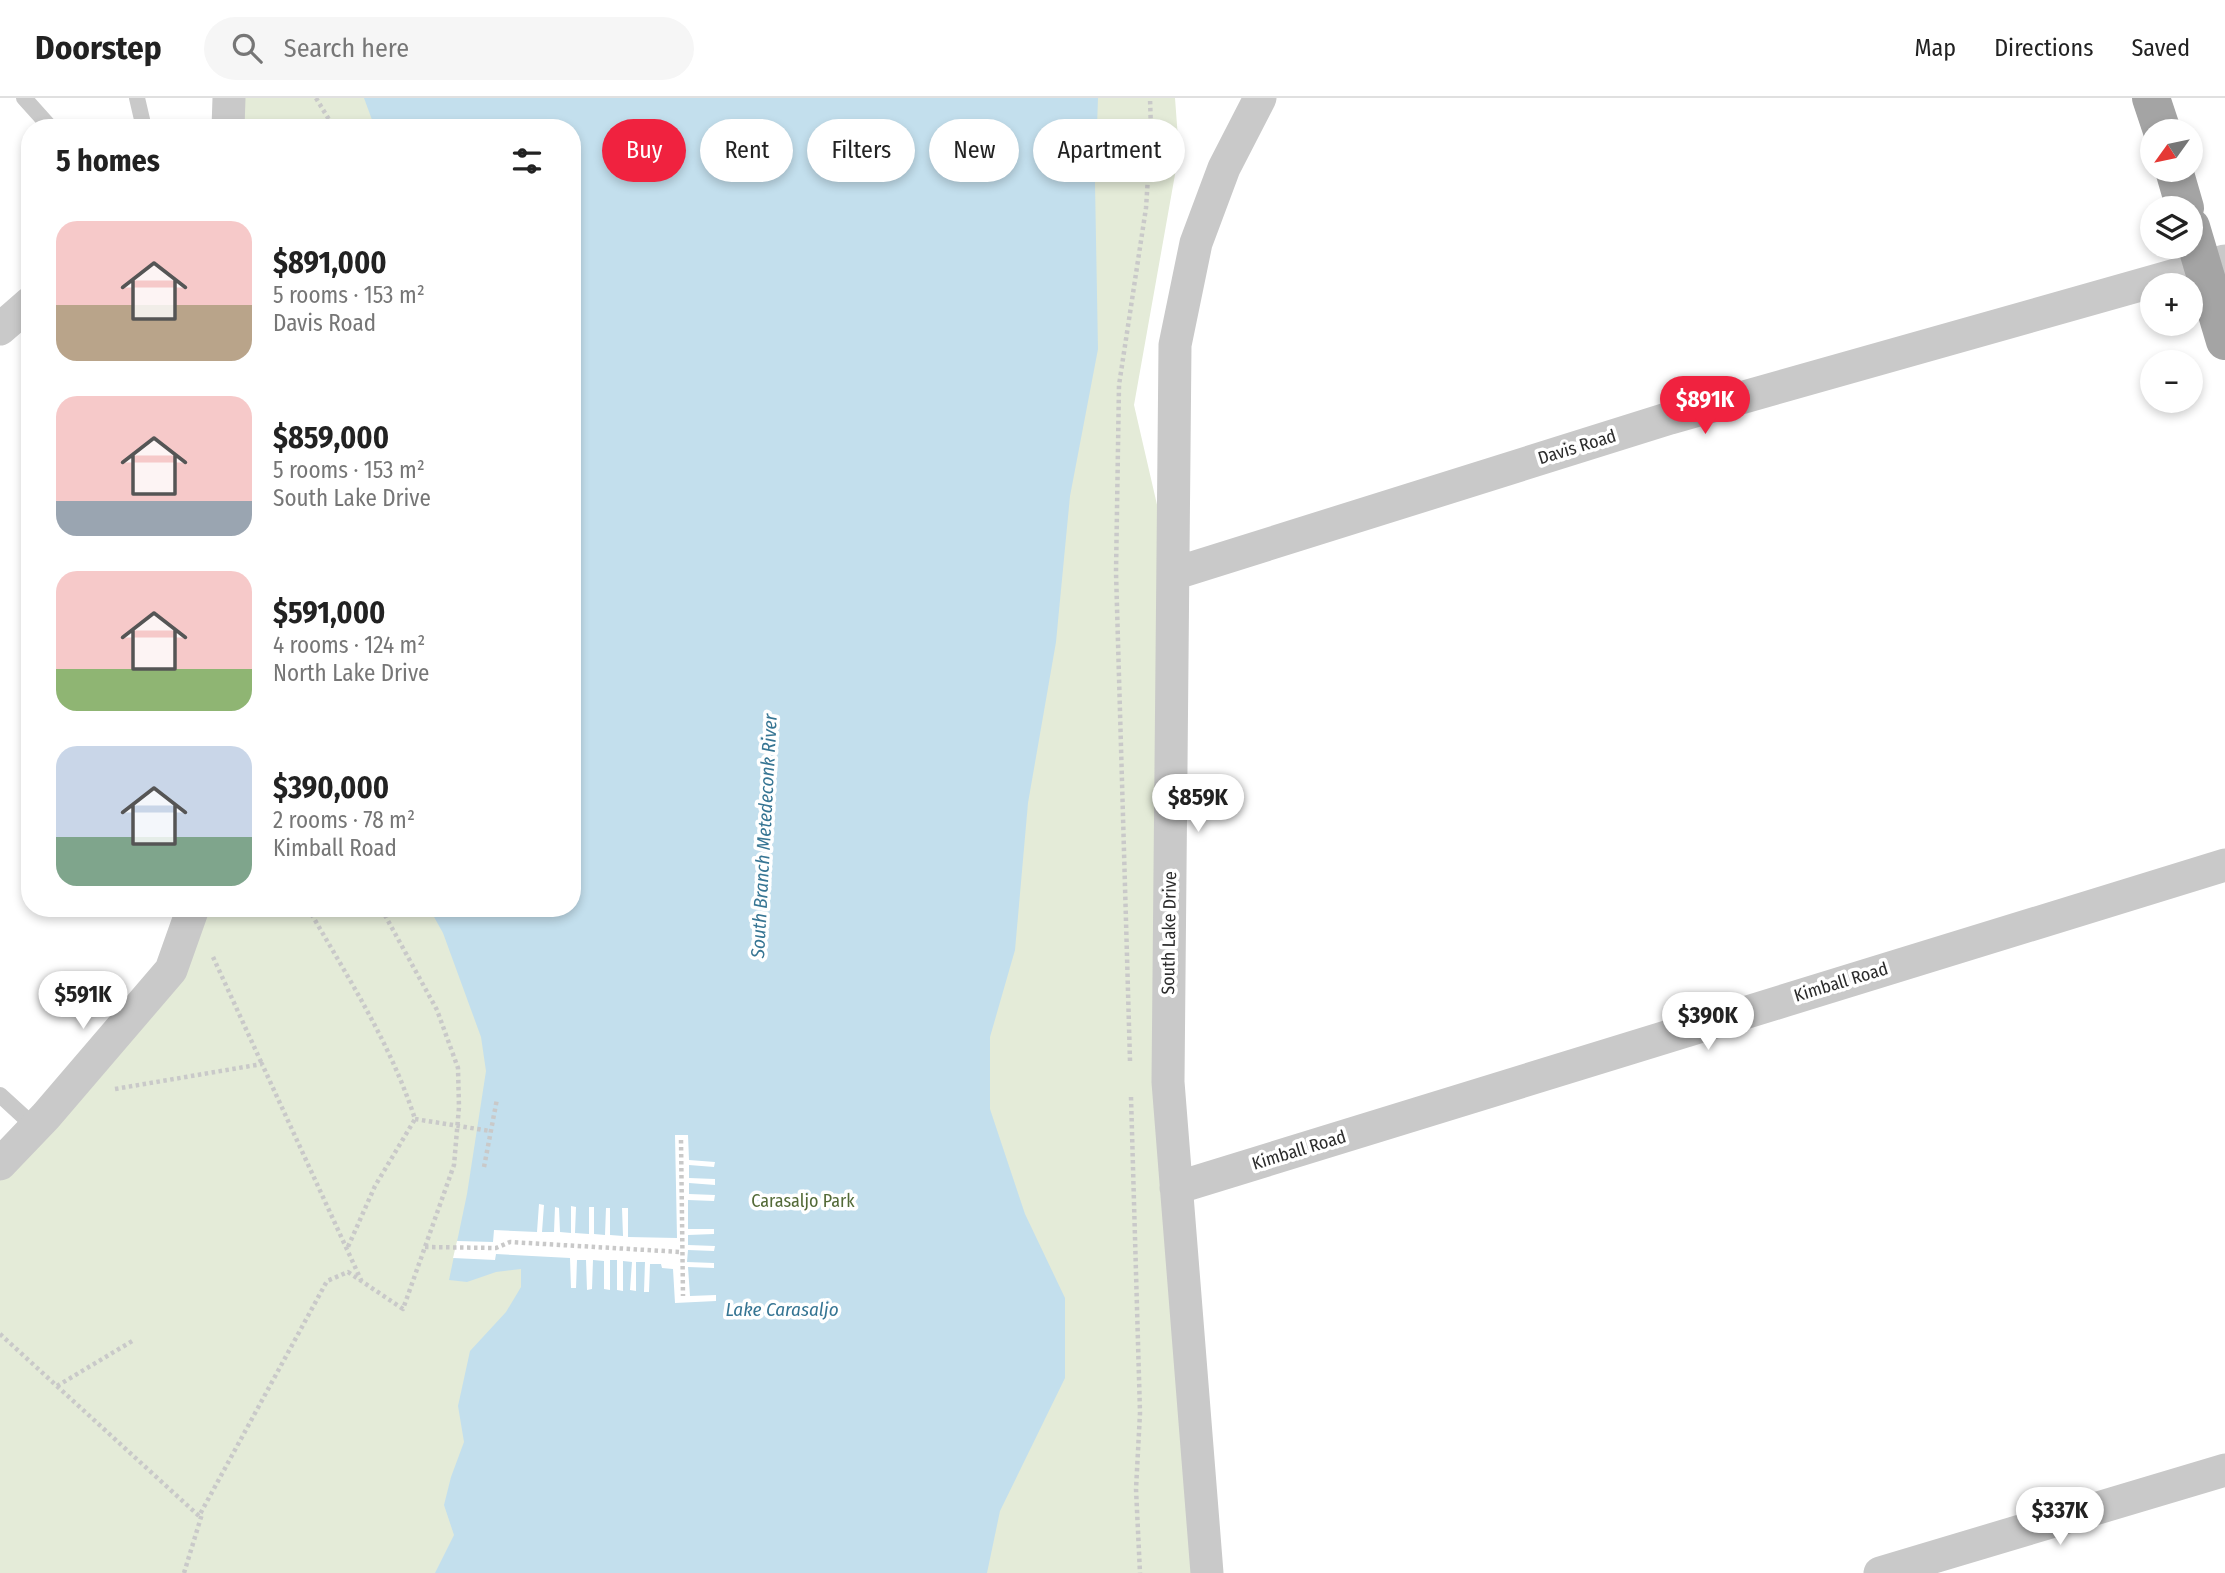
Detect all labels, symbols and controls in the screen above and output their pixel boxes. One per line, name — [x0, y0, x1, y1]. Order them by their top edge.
search box — [204, 17, 694, 80]
text: Doorstep — [35, 28, 162, 68]
icon: search — [228, 29, 266, 67]
text: Search here — [284, 33, 409, 64]
text: Map — [1915, 34, 1956, 62]
text: Directions — [1994, 34, 2093, 62]
text: Saved — [2131, 34, 2190, 62]
chip: Buy — [602, 119, 686, 182]
chip: Rent — [700, 119, 793, 182]
chip: Filters — [807, 119, 915, 182]
chip: New — [929, 119, 1019, 182]
chip: Apartment — [1033, 119, 1185, 182]
north arrow — [2140, 119, 2203, 182]
map controls — [2140, 119, 2203, 413]
icon: filters — [508, 142, 546, 180]
text: 5 homes — [56, 143, 160, 179]
button: layers — [2140, 196, 2203, 259]
text: $891,000 — [273, 245, 387, 281]
icon: home — [112, 249, 196, 333]
button: + — [2140, 273, 2203, 336]
text: 5 rooms · 153 m² — [273, 281, 425, 309]
text: Davis Road — [273, 309, 376, 337]
button: − — [2140, 350, 2203, 413]
pin: $891K — [1656, 376, 1754, 436]
text: $891K — [1676, 385, 1734, 413]
text: $859,000 — [273, 420, 389, 456]
icon: home — [112, 424, 196, 508]
street label: Davis Road — [1535, 425, 1619, 469]
text: 5 rooms · 153 m² — [273, 456, 425, 484]
text: South Lake Drive — [273, 484, 431, 512]
text: $591,000 — [273, 595, 385, 631]
icon: home — [112, 599, 196, 683]
text: 4 rooms · 124 m² — [273, 631, 425, 659]
text: North Lake Drive — [273, 659, 429, 687]
water label: South Branch Metedeconk River — [746, 712, 782, 960]
text: $390,000 — [273, 770, 389, 806]
icon: home — [112, 774, 196, 858]
pin: $859K — [1149, 774, 1247, 834]
text: $859K — [1168, 783, 1228, 811]
text: 2 rooms · 78 m² — [273, 806, 415, 834]
text: Kimball Road — [273, 834, 397, 862]
street label: South Lake Drive — [1157, 871, 1181, 995]
street label: Kimball Road — [1791, 957, 1891, 1007]
pin: $591K — [34, 972, 132, 1031]
text: $591K — [54, 980, 112, 1008]
pin: $390K — [1659, 992, 1757, 1052]
text: $390K — [1678, 1001, 1738, 1029]
street label: Kimball Road — [1249, 1125, 1349, 1175]
park label: Carasaljo Park — [751, 1190, 855, 1212]
water label: Lake Carasaljo — [725, 1298, 839, 1321]
pin: $337K — [2011, 1488, 2109, 1547]
text: $337K — [2032, 1496, 2088, 1524]

